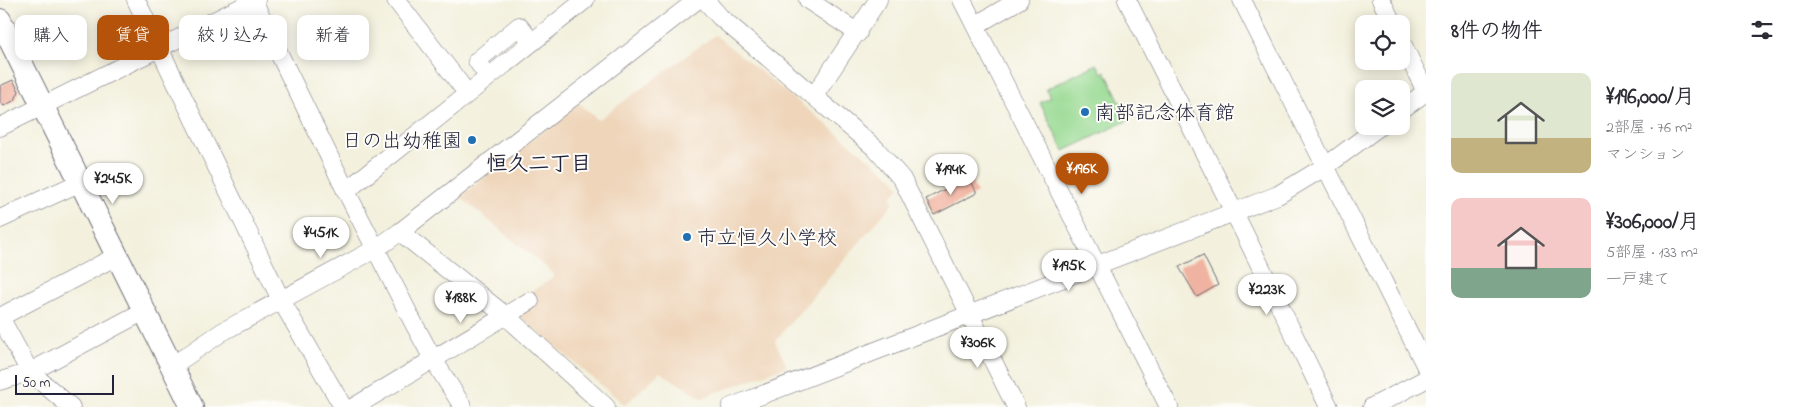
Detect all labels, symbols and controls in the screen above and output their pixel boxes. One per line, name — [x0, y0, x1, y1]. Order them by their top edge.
chip: 購入 — [15, 15, 87, 60]
chip: 賃貸 — [97, 15, 169, 60]
chip: 絞り込み — [179, 15, 287, 60]
chip: 新着 — [297, 15, 369, 60]
map controls — [1355, 15, 1410, 135]
button: locate — [1355, 15, 1410, 70]
icon: filters — [1748, 16, 1776, 44]
text: 8件の物件 — [1451, 17, 1543, 47]
button: layers — [1355, 80, 1410, 135]
text: ¥196,000/月 — [1606, 83, 1695, 113]
icon: home — [1491, 93, 1551, 153]
place label: 南部記念体育館 — [1095, 100, 1235, 129]
marker: 南部記念体育館 — [1079, 106, 1091, 118]
text: 2部屋 · 76 m² — [1606, 116, 1692, 140]
place label: 日の出幼稚園 — [342, 128, 462, 157]
marker: 日の出幼稚園 — [466, 134, 478, 146]
text: マンション — [1606, 143, 1685, 167]
district label: 恒久二丁目 — [487, 150, 592, 180]
pin: ¥196K — [1047, 152, 1117, 195]
pin: ¥194K — [916, 154, 986, 196]
text: ¥196K — [1067, 157, 1097, 181]
text: ¥194K — [936, 158, 966, 182]
pin: ¥245K — [78, 162, 148, 205]
text: ¥245K — [94, 167, 132, 191]
text: ¥306,000/月 — [1606, 208, 1700, 238]
pin: ¥451K — [286, 216, 356, 259]
icon: home — [1491, 218, 1551, 278]
text: ¥451K — [304, 221, 338, 245]
place label: 市立恒久小学校 — [697, 225, 837, 254]
marker: 市立恒久小学校 — [681, 231, 693, 243]
text: 5部屋 · 133 m² — [1606, 241, 1698, 265]
pin: ¥195K — [1034, 250, 1104, 292]
text: ¥195K — [1052, 254, 1086, 278]
text: 一戸建て — [1606, 268, 1670, 292]
pin: ¥223K — [1232, 274, 1302, 316]
text: ¥223K — [1249, 278, 1285, 302]
pin: ¥188K — [426, 282, 496, 324]
text: ¥188K — [445, 286, 477, 310]
pin: ¥306K — [943, 326, 1013, 369]
text: ¥306K — [961, 331, 995, 355]
scale bar — [15, 372, 114, 395]
text: 50 m — [22, 373, 50, 394]

